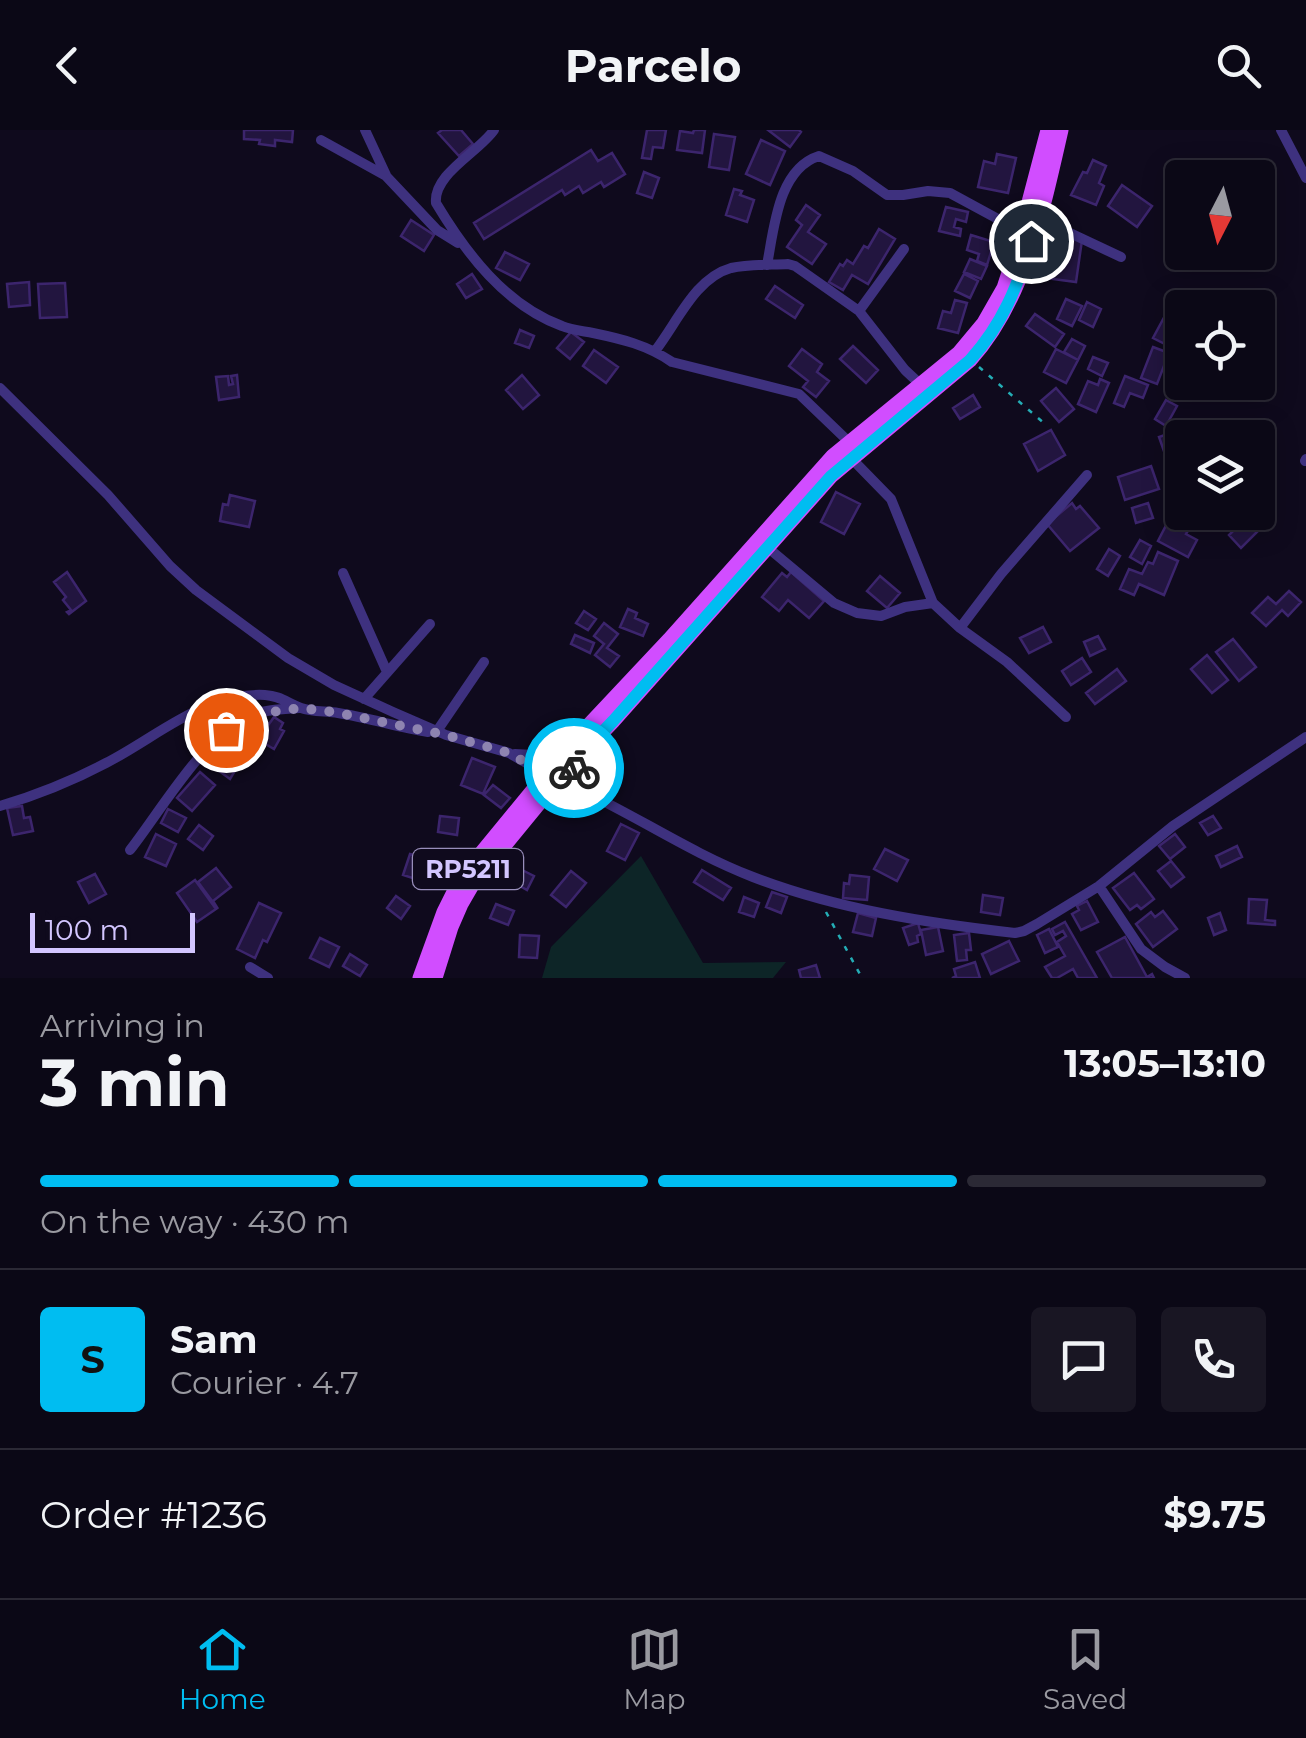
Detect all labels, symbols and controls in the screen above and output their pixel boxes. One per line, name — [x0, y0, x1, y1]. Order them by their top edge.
icon: back — [40, 38, 95, 93]
text: Parcelo — [565, 38, 741, 93]
icon: search — [1211, 38, 1266, 93]
north arrow — [1165, 160, 1275, 270]
map controls — [1165, 160, 1275, 530]
pin — [989, 199, 1074, 284]
icon: home — [1004, 214, 1059, 269]
button: locate — [1165, 290, 1275, 400]
button: layers — [1165, 420, 1275, 530]
pin — [184, 688, 269, 773]
icon: bag — [199, 703, 254, 758]
courier — [524, 718, 624, 818]
icon: bike — [547, 741, 602, 796]
road number: RP5211 — [413, 849, 523, 889]
scale bar — [30, 908, 195, 953]
text: 100 m — [45, 913, 129, 947]
text: Arriving in — [40, 1006, 205, 1045]
text: 13:05–13:10 — [1064, 1040, 1266, 1087]
text: 3 min — [40, 1043, 230, 1122]
text: On the way · 430 m — [40, 1202, 349, 1241]
button: chat — [1031, 1307, 1136, 1412]
button: phone — [1161, 1307, 1266, 1412]
text: Sam — [170, 1316, 258, 1363]
text: S — [80, 1336, 105, 1383]
text: Courier · 4.7 — [170, 1363, 359, 1402]
text: Order #1236 — [40, 1491, 267, 1538]
text: $9.75 — [1164, 1491, 1266, 1538]
tab: Home — [179, 1622, 266, 1716]
tab: Map — [623, 1622, 686, 1716]
tab: Saved — [1043, 1622, 1127, 1716]

